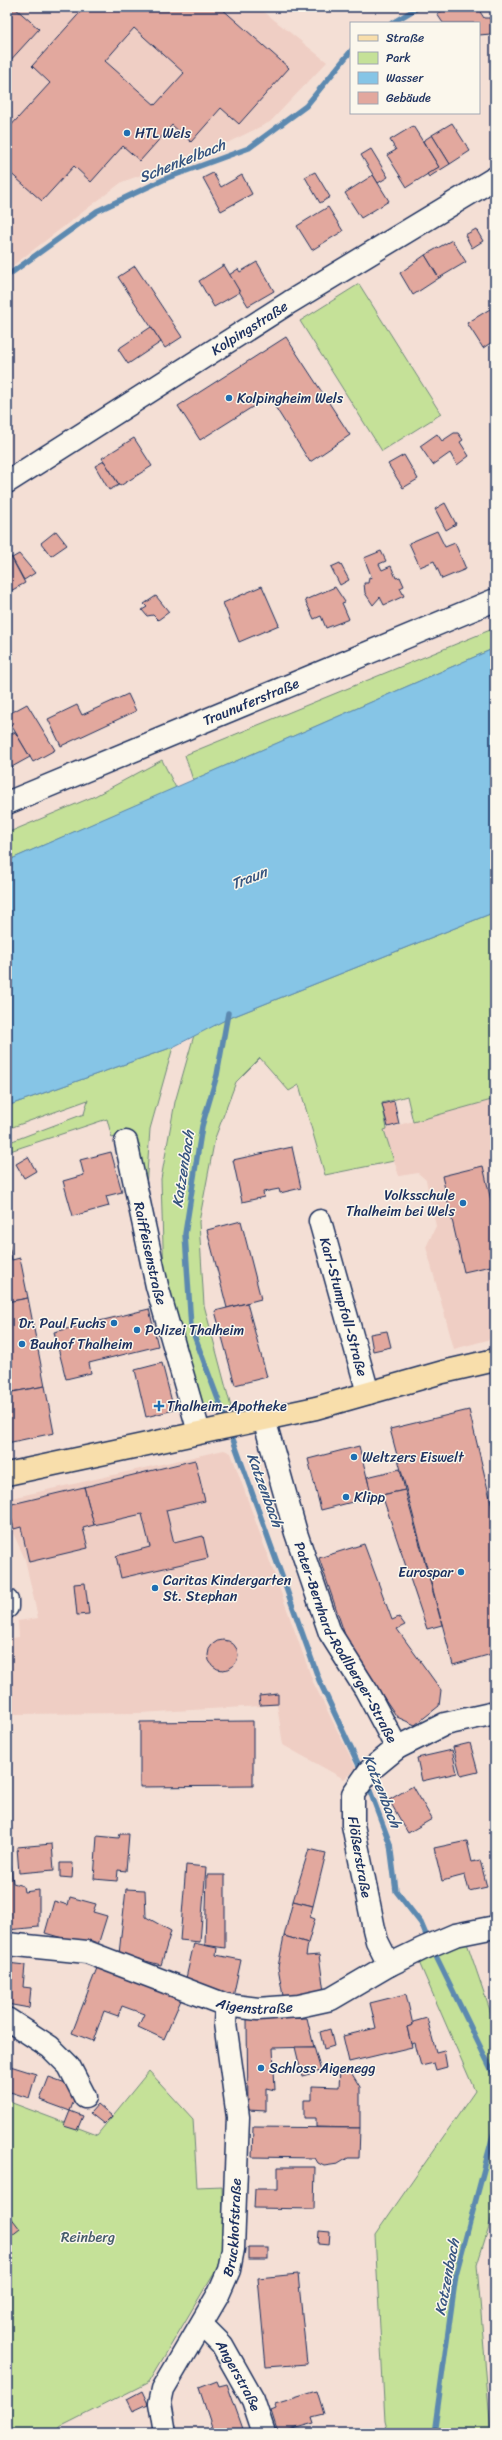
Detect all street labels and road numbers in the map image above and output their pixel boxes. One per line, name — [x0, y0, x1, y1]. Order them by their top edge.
street label: Kolpingstraße — [206, 294, 293, 362]
street label: Traunuferstraße — [199, 671, 303, 733]
street label: Raiffeisenstraße — [126, 1200, 174, 1308]
street label: Karl-Stumpfoll-Straße — [312, 1234, 375, 1379]
street label: Pater-Bernhard-Rodlberger-Straße — [287, 1538, 404, 1748]
street label: Flößerstraße — [340, 1814, 379, 1900]
street label: Aigenstraße — [212, 1990, 294, 2022]
street label: Bruckhofstraße — [215, 2178, 249, 2281]
street label: Angerstraße — [208, 2334, 268, 2415]

